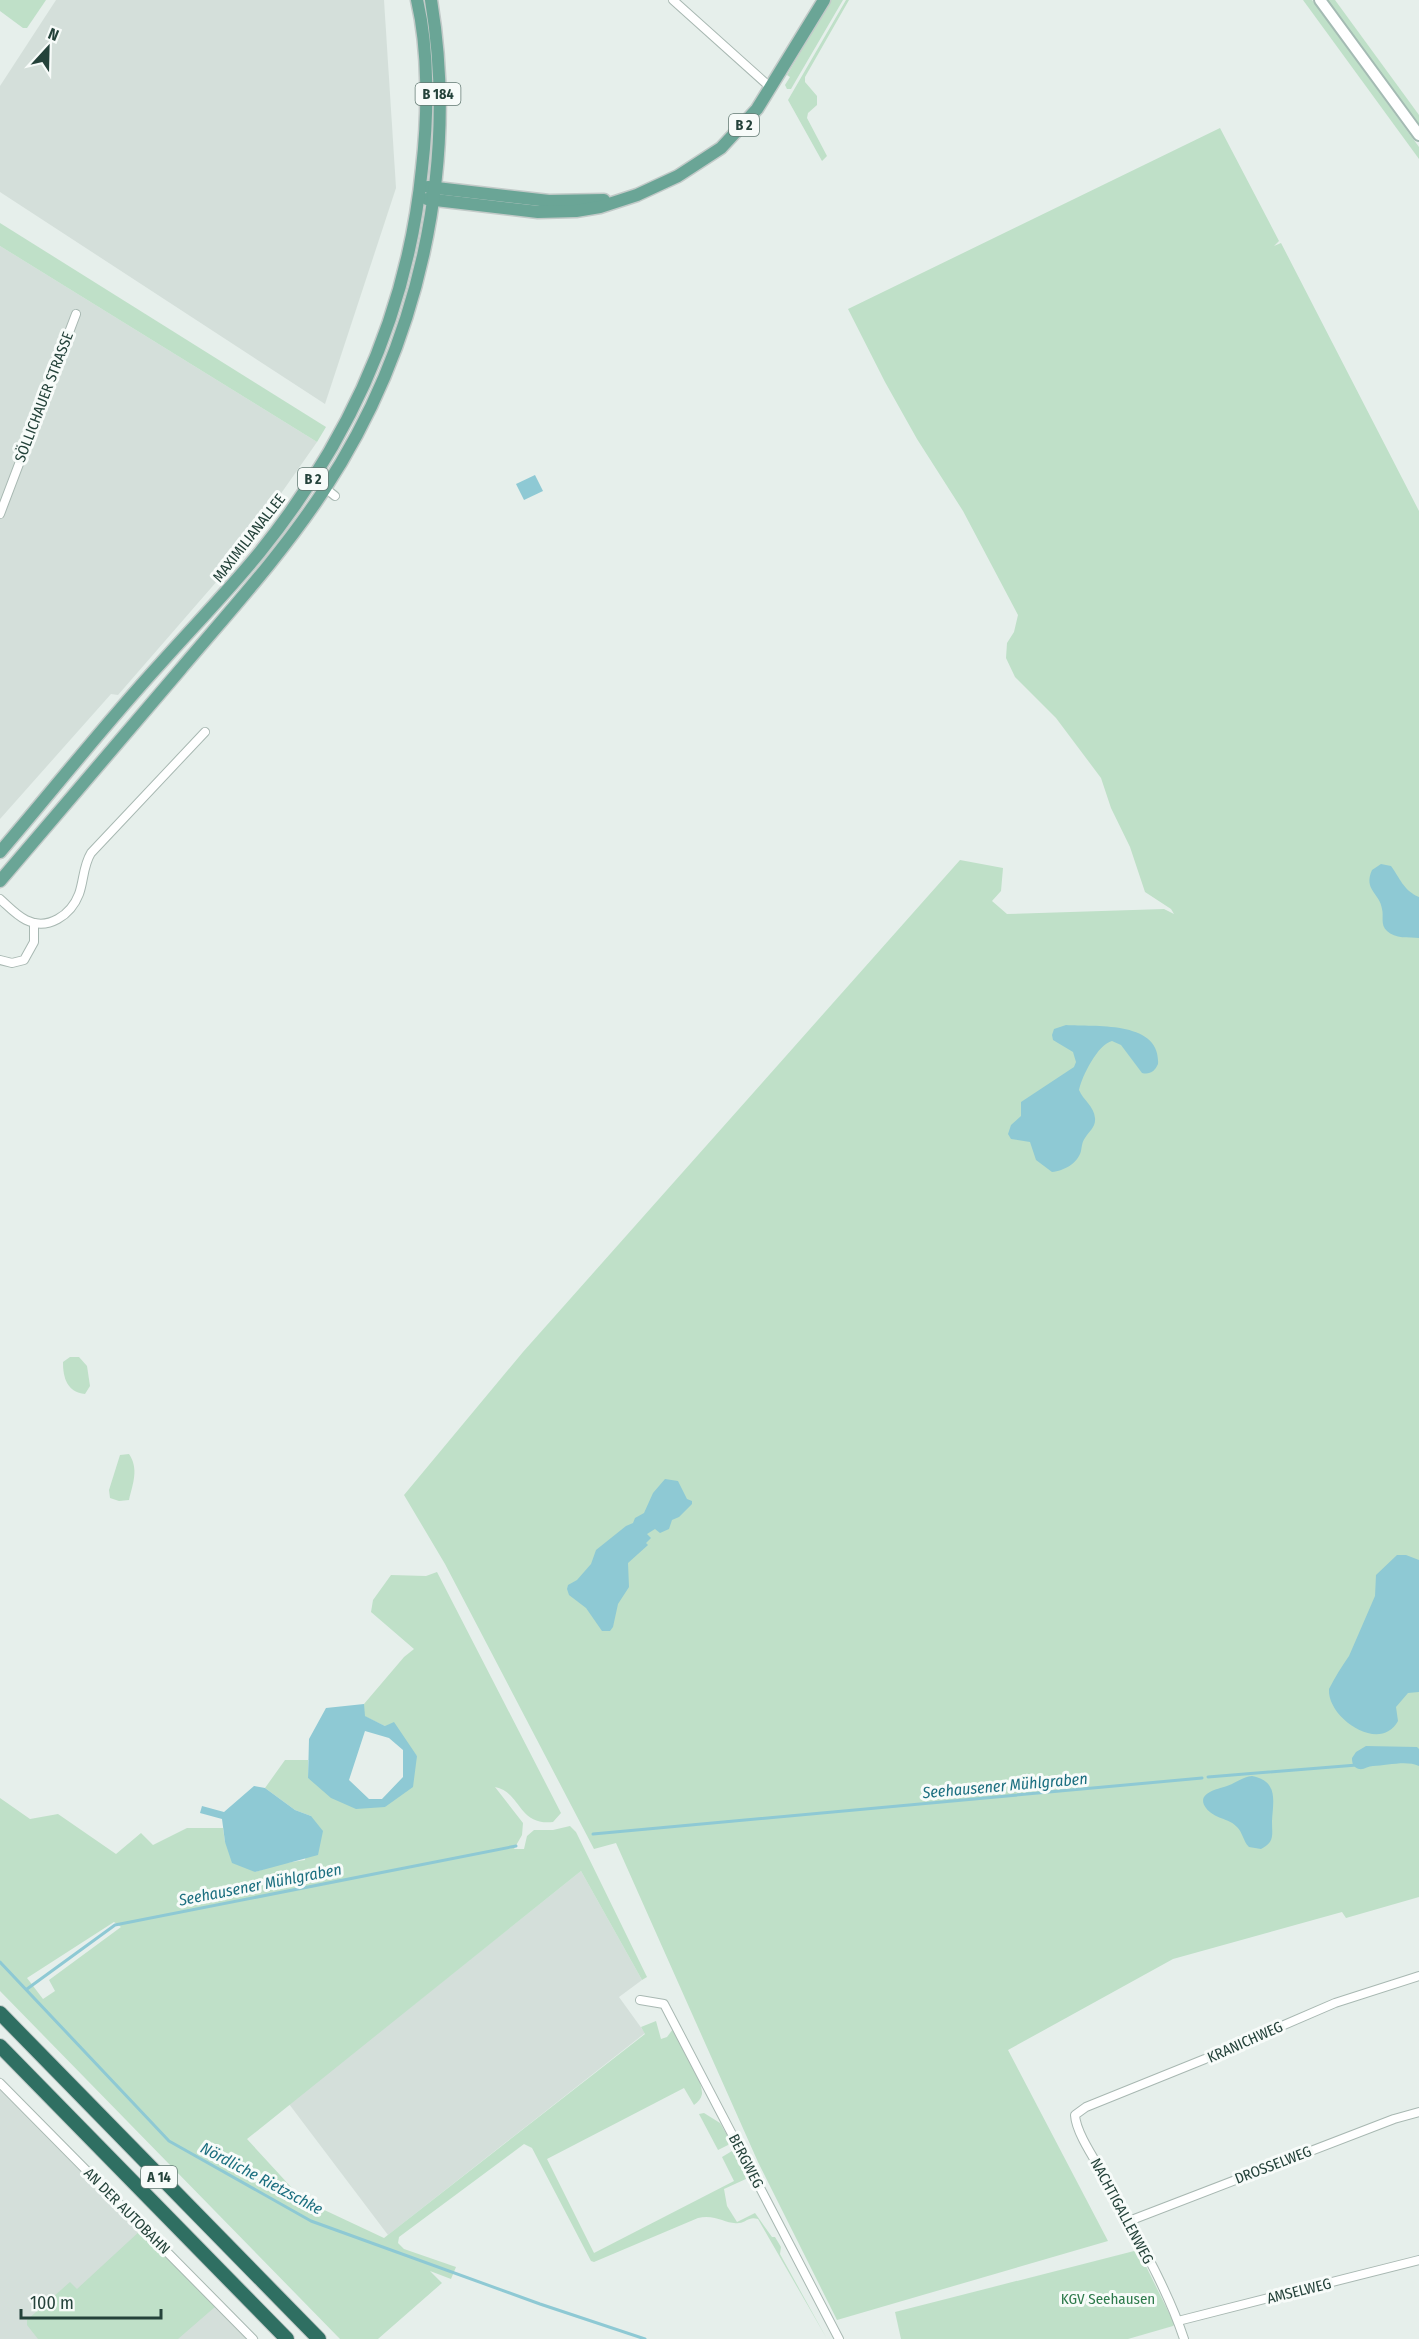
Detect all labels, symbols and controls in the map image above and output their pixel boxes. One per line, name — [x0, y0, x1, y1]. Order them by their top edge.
north arrow — [18, 18, 78, 78]
text: N — [45, 24, 61, 45]
road number: B 184 — [416, 83, 460, 105]
road number: B 2 — [729, 114, 759, 136]
street label: SÖLLICHAUER STRASSE — [11, 329, 77, 465]
road number: B 2 — [298, 468, 328, 490]
street label: MAXIMILIANALLEE — [209, 490, 289, 586]
water label: Seehausener Mühlgraben — [921, 1769, 1088, 1802]
water label: Seehausener Mühlgraben — [176, 1859, 343, 1910]
street label: KRANICHWEG — [1205, 2017, 1285, 2067]
street label: BERGWEG — [725, 2131, 767, 2191]
water label: Nördliche Rietzschke — [197, 2138, 326, 2219]
street label: DROSSELWEG — [1232, 2142, 1314, 2188]
street label: NACHTIGALLENWEG — [1087, 2155, 1157, 2267]
street label: AN DER AUTOBAHN — [80, 2164, 174, 2258]
road number: A 14 — [141, 2166, 177, 2188]
street label: AMSELWEG — [1265, 2274, 1333, 2308]
scale bar — [21, 2282, 160, 2320]
park label: KGV Seehausen — [1061, 2290, 1155, 2308]
text: 100 m — [30, 2292, 74, 2314]

